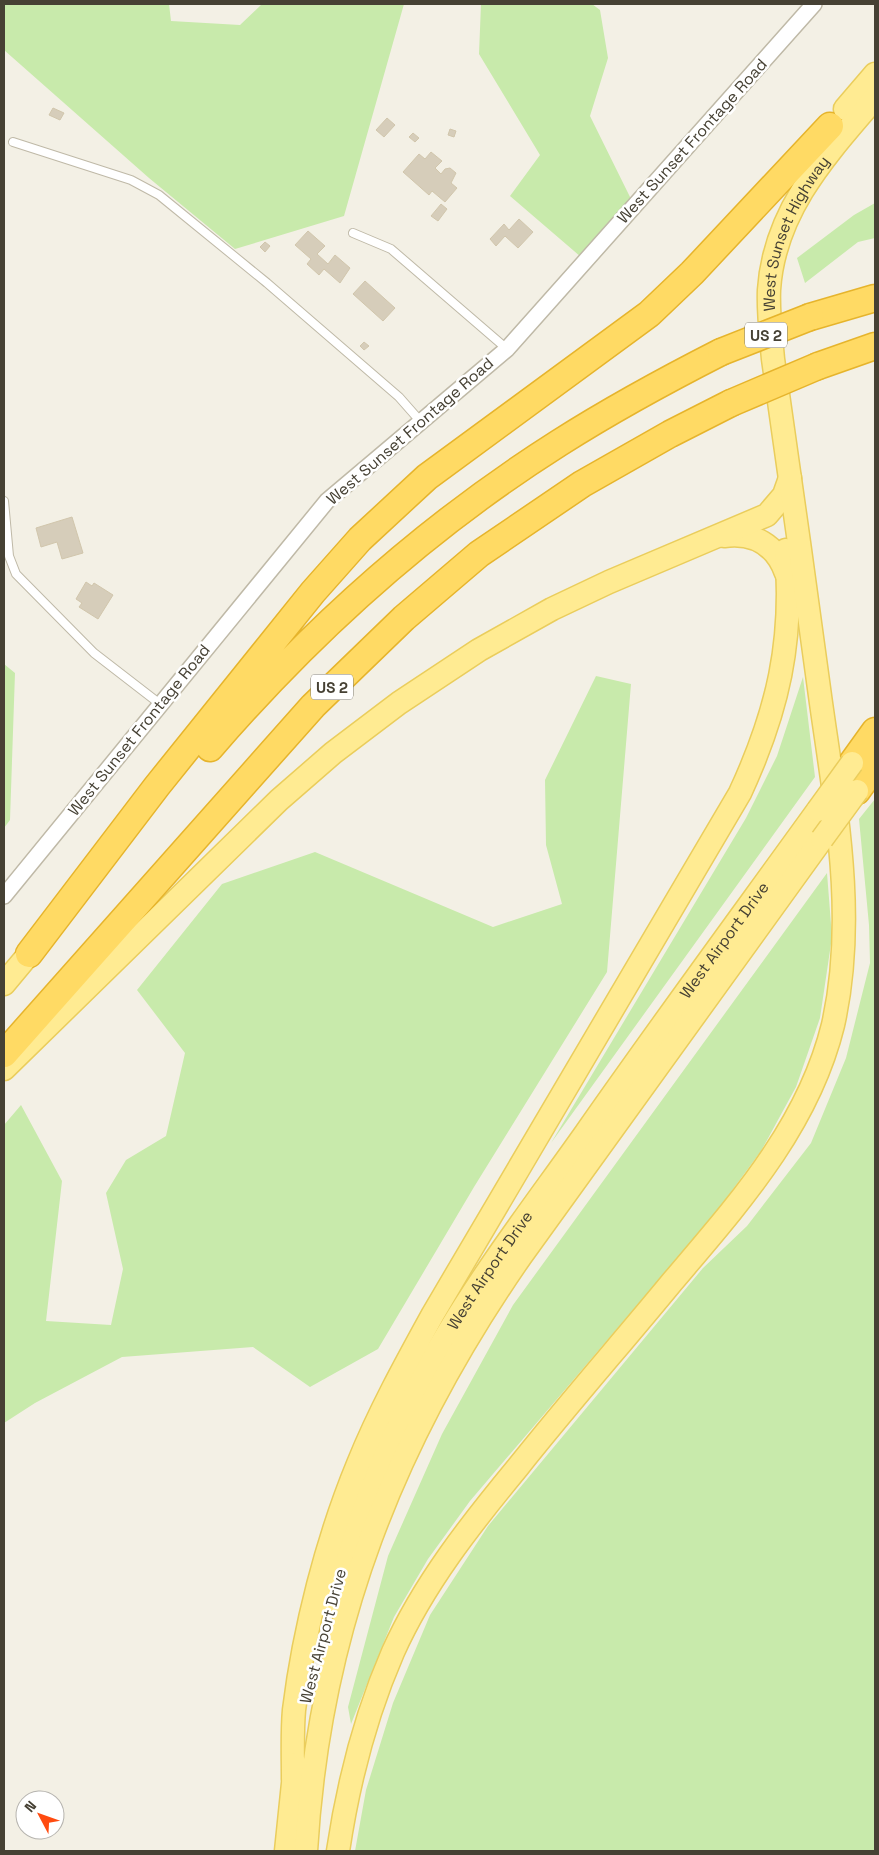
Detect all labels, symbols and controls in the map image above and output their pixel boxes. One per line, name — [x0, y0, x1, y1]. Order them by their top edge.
street label: West Sunset Frontage Road — [612, 54, 772, 228]
street label: West Sunset Highway — [758, 151, 834, 312]
road number: US 2 — [745, 322, 787, 348]
street label: West Sunset Frontage Road — [322, 353, 498, 509]
street label: West Sunset Frontage Road — [63, 640, 215, 820]
road number: US 2 — [311, 674, 353, 700]
street label: West Airport Drive — [675, 877, 773, 1002]
street label: West Airport Drive — [442, 1207, 537, 1333]
street label: West Airport Drive — [295, 1566, 351, 1706]
north arrow — [15, 1790, 65, 1840]
text: N — [20, 1797, 40, 1816]

